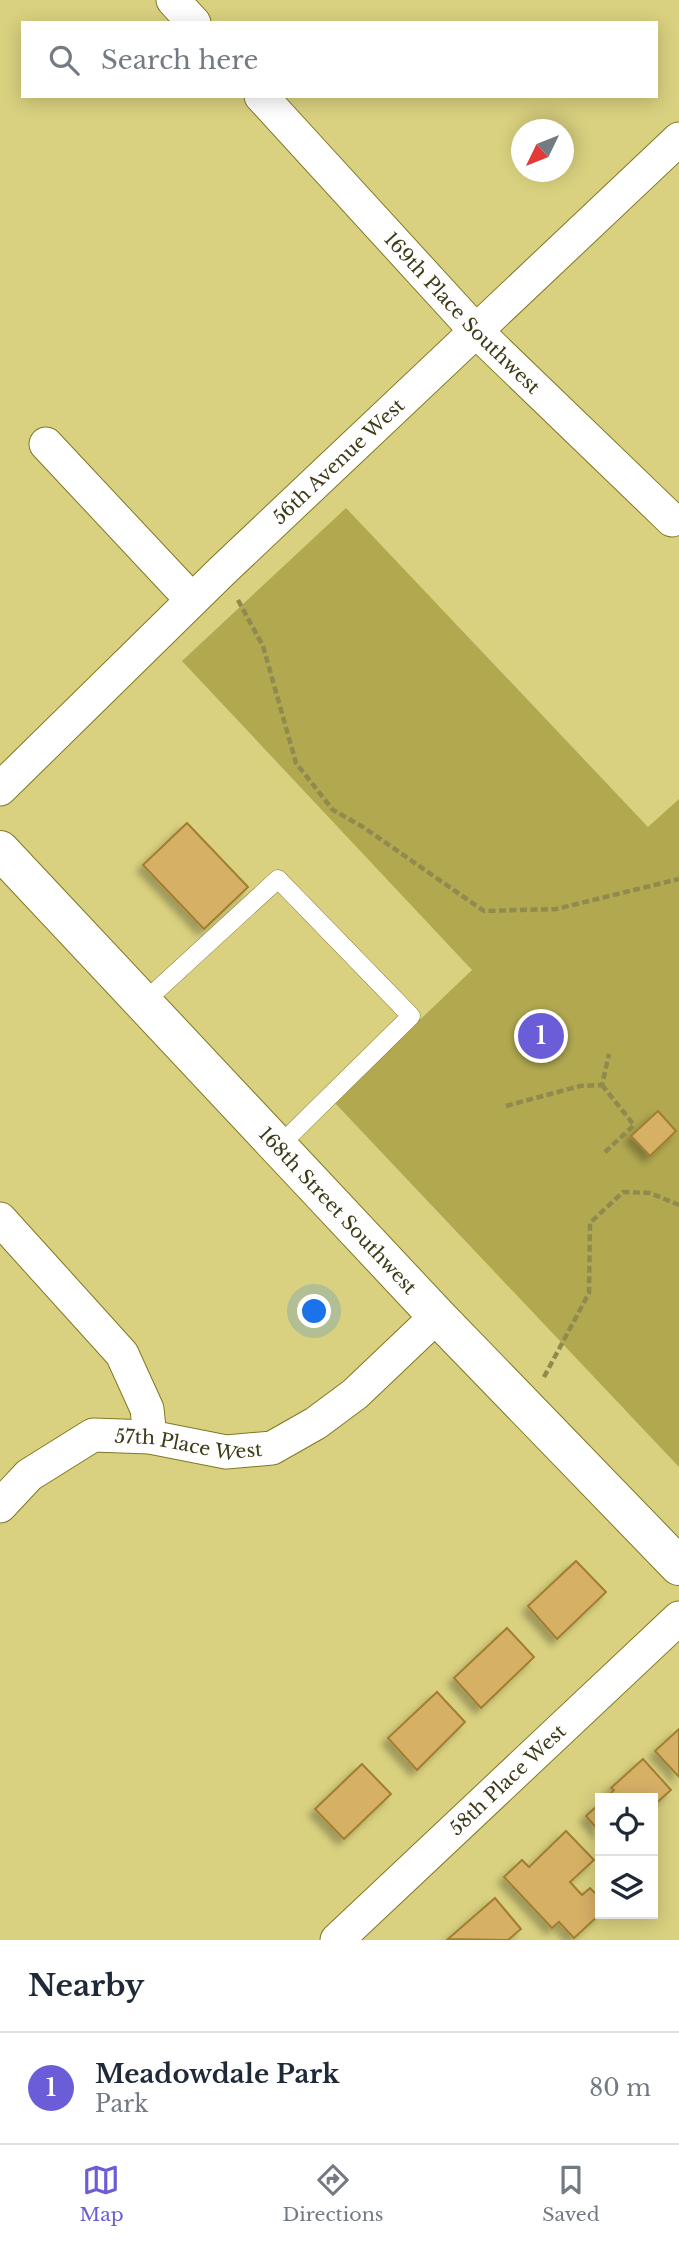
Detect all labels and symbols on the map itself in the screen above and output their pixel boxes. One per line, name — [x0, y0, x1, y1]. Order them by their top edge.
north arrow — [511, 119, 574, 182]
street label: 169th Place Southwest — [380, 227, 546, 399]
street label: 56th Avenue West — [268, 393, 409, 529]
pin: 1 — [518, 1010, 564, 1062]
street label: 168th Street Southwest — [254, 1122, 422, 1299]
your location — [297, 1294, 331, 1328]
street label: 57th Place West — [114, 1424, 264, 1466]
street label: 58th Place West — [444, 1719, 571, 1840]

